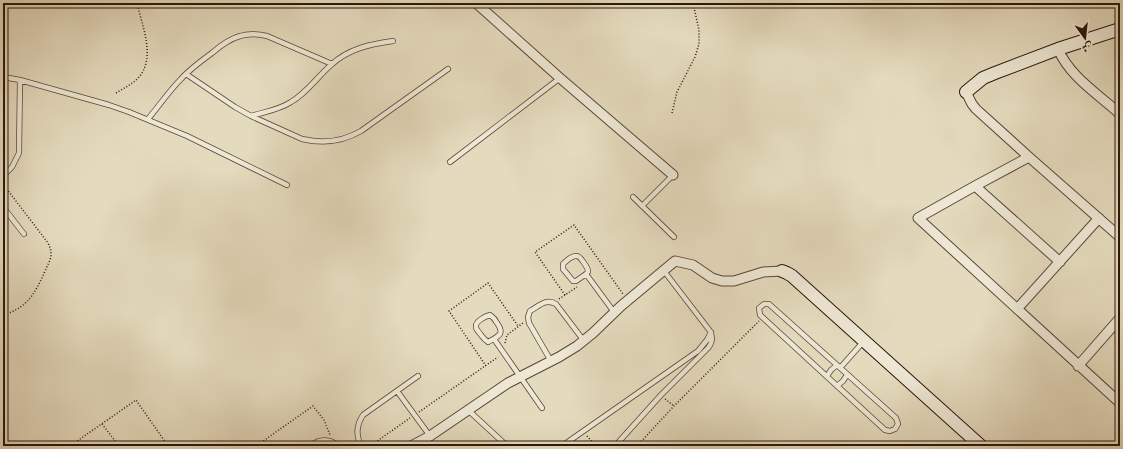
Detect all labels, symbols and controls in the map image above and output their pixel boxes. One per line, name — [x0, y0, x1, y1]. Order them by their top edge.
north arrow — [1065, 18, 1105, 58]
text: ش — [1080, 39, 1094, 55]

